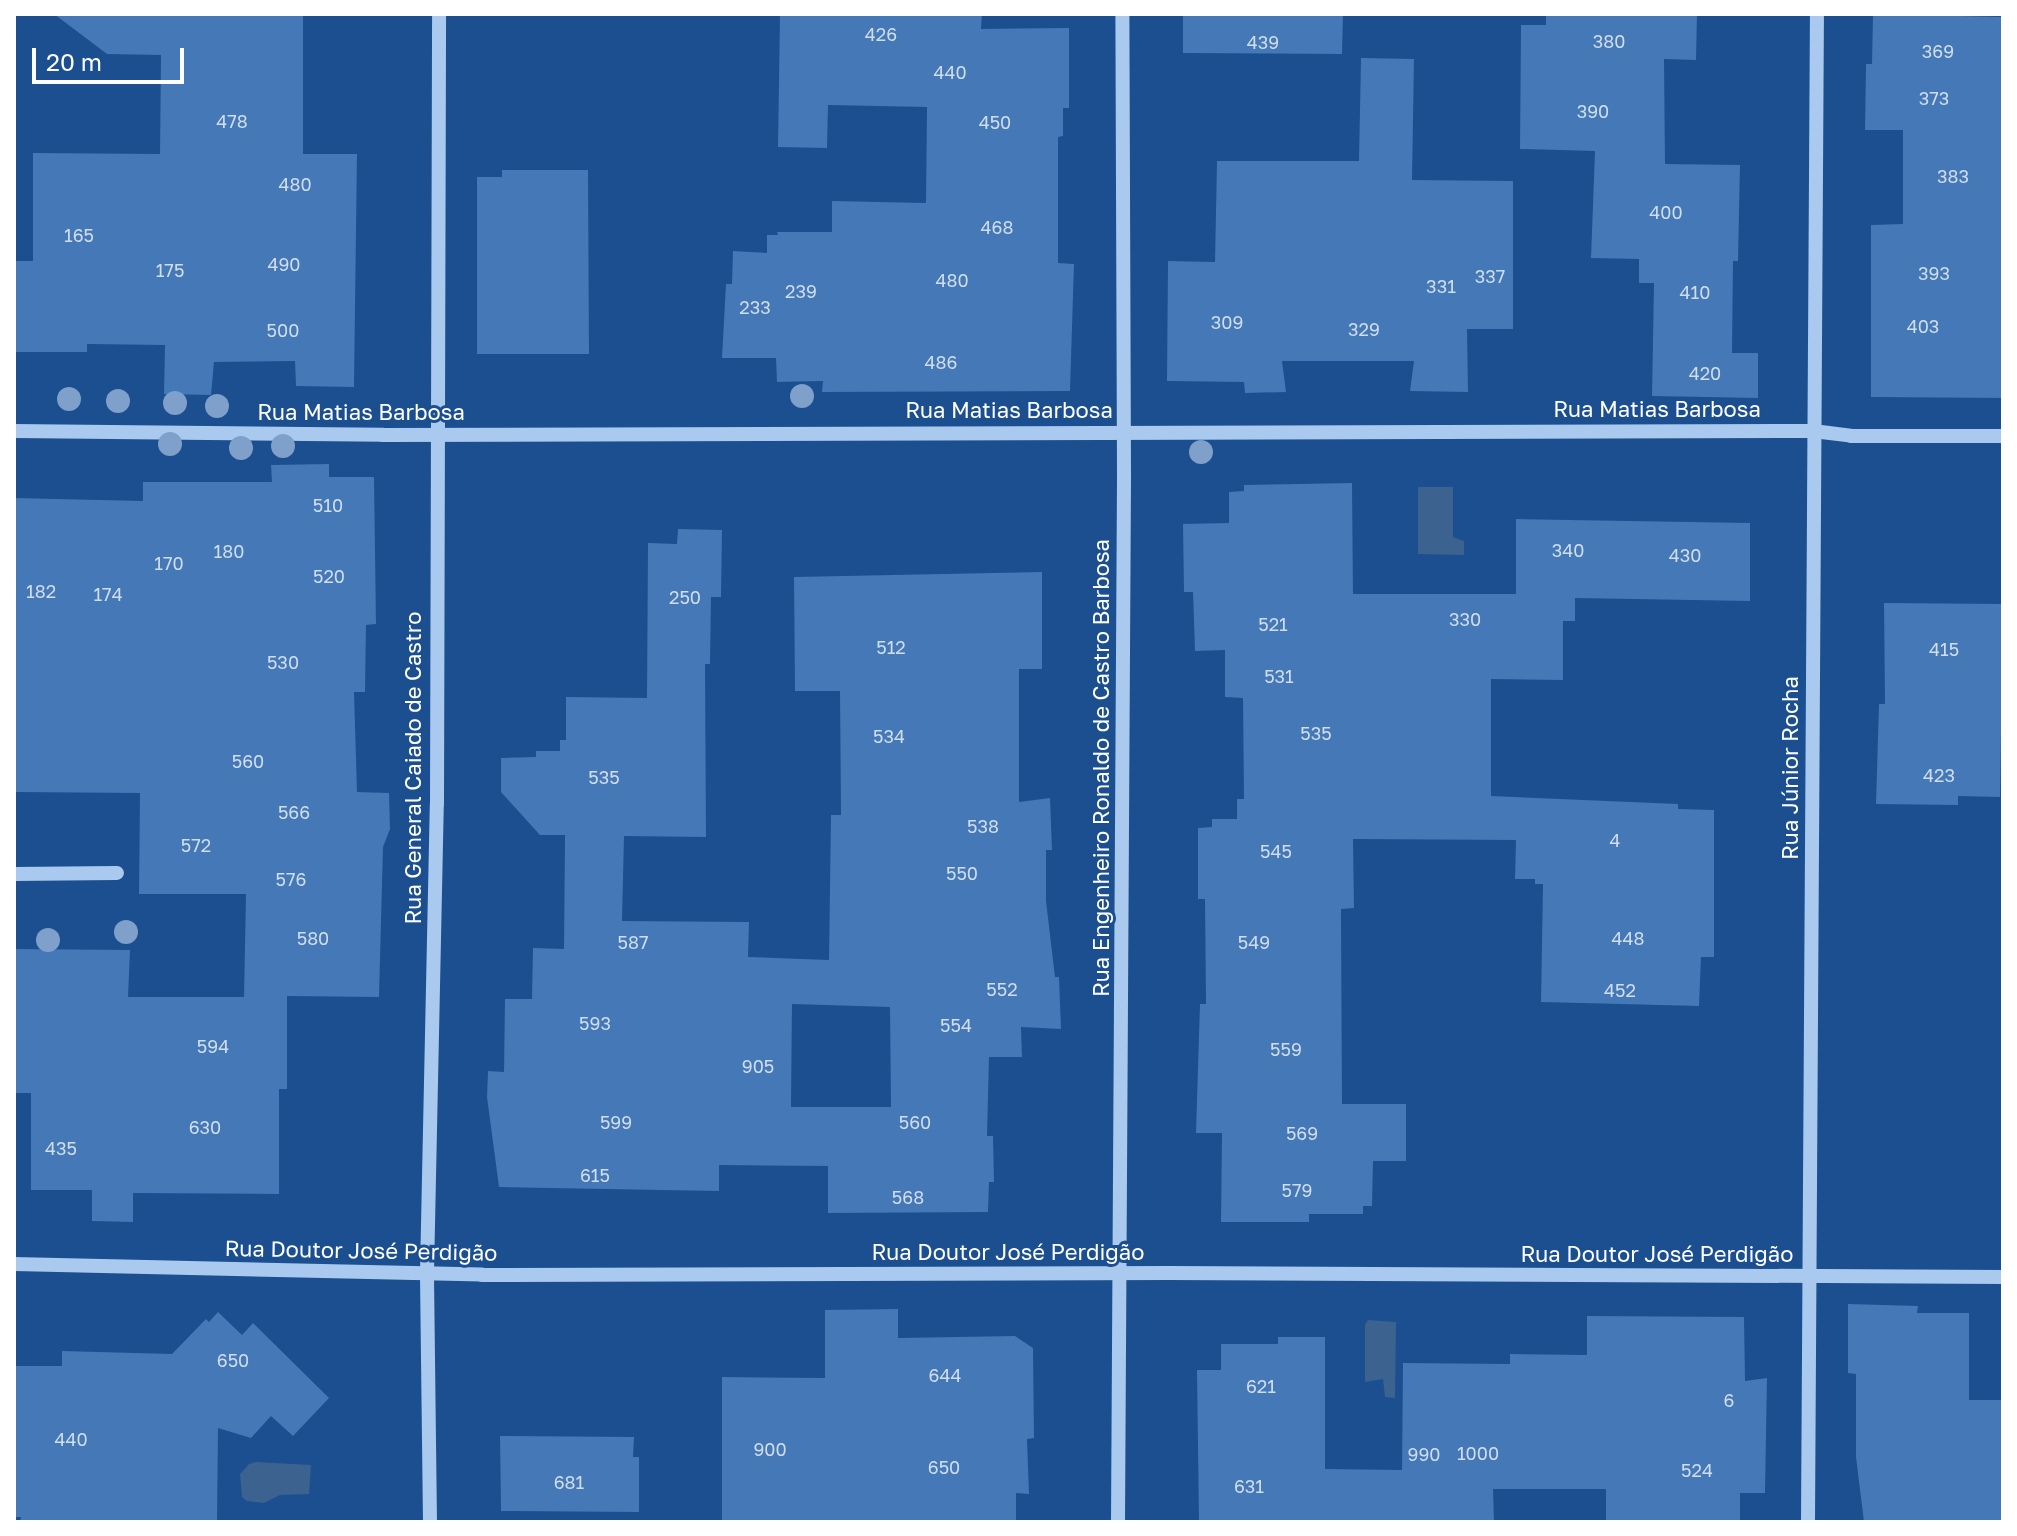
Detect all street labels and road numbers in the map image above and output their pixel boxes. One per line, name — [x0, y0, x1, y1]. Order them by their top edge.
street label: Rua Matias Barbosa — [1553, 396, 1761, 422]
street label: Rua Matias Barbosa — [905, 397, 1113, 423]
street label: Rua Matias Barbosa — [257, 399, 465, 425]
street label: Rua Engenheiro Ronaldo de Castro Barbosa — [1088, 539, 1114, 997]
street label: Rua General Caiado de Castro — [400, 612, 426, 924]
street label: Rua Júnior Rocha — [1777, 676, 1803, 860]
street label: Rua Doutor José Perdigão — [224, 1234, 498, 1266]
street label: Rua Doutor José Perdigão — [872, 1239, 1144, 1265]
street label: Rua Doutor José Perdigão — [1521, 1241, 1793, 1267]

